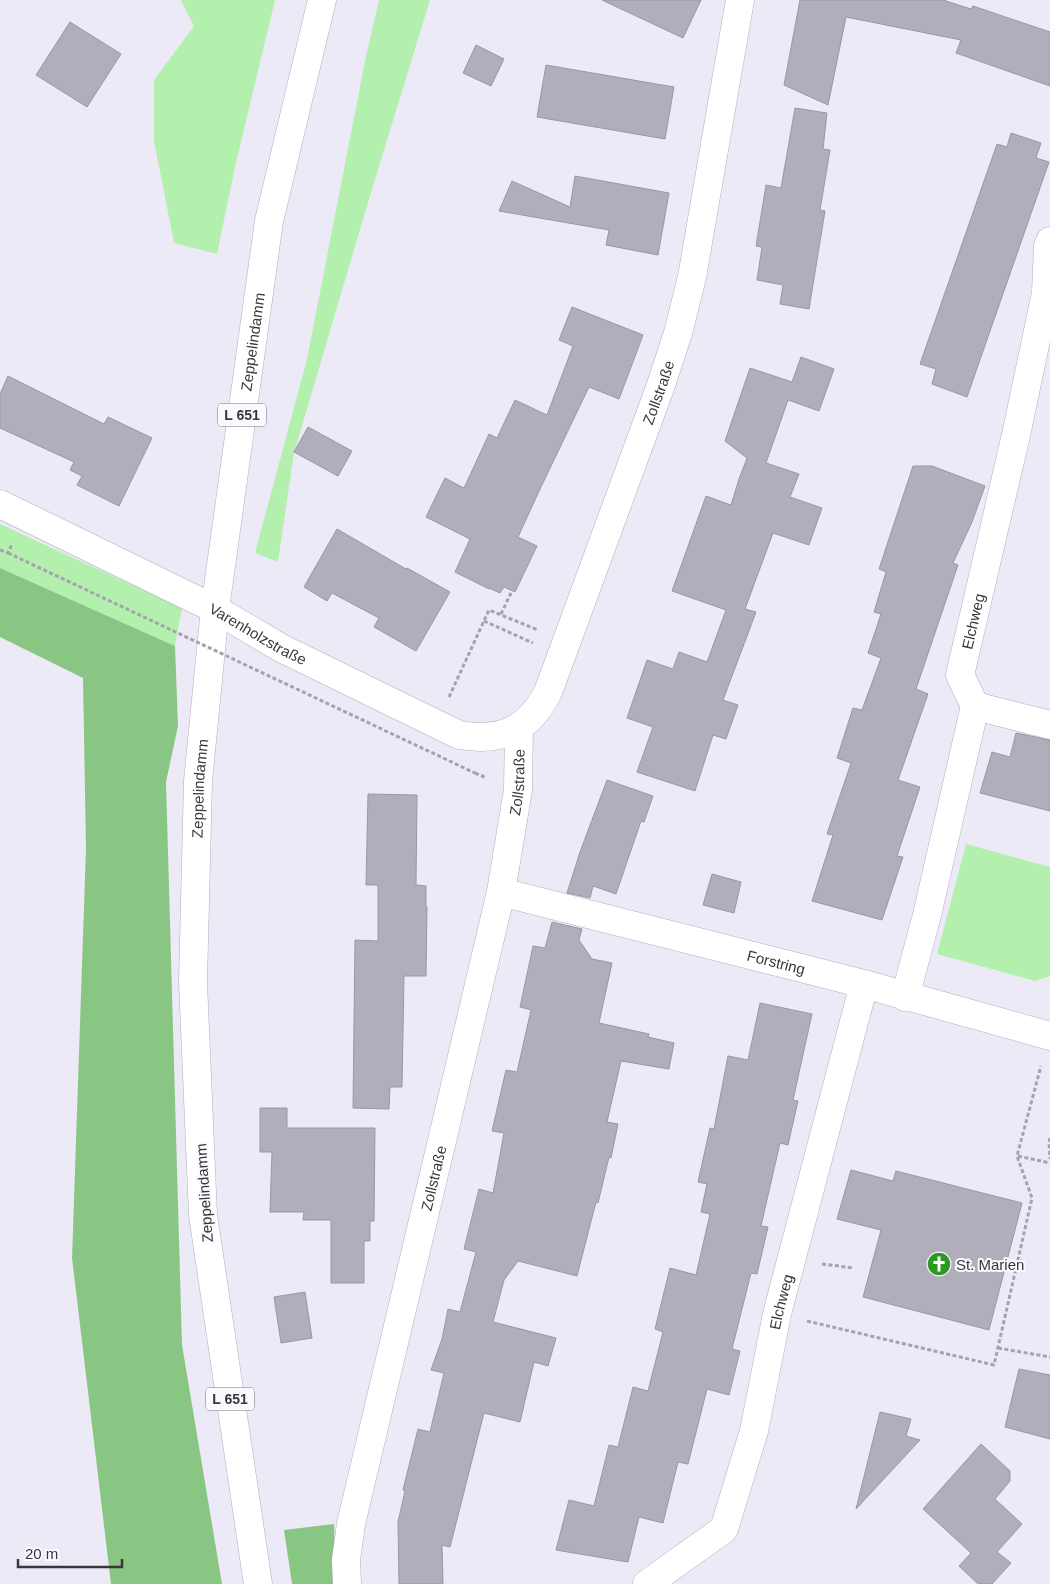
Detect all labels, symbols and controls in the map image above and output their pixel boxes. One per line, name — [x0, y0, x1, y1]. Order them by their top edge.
street label: Zeppelindamm — [237, 291, 267, 392]
street label: Zollstraße — [639, 358, 677, 427]
road number: L 651 — [218, 404, 266, 426]
street label: Elchweg — [958, 592, 987, 651]
street label: Varenholzstraße — [207, 599, 310, 668]
street label: Zeppelindamm — [188, 738, 211, 838]
street label: Zollstraße — [505, 749, 527, 817]
street label: Forstring — [746, 946, 807, 977]
street label: Zeppelindamm — [192, 1143, 216, 1243]
street label: Zollstraße — [417, 1144, 449, 1212]
church icon: St. Marien — [926, 1251, 952, 1277]
place label: St. Marien — [956, 1256, 1024, 1273]
street label: Elchweg — [766, 1272, 796, 1331]
road number: L 651 — [206, 1388, 254, 1410]
scale bar — [18, 1536, 121, 1568]
text: 20 m — [25, 1545, 58, 1562]

